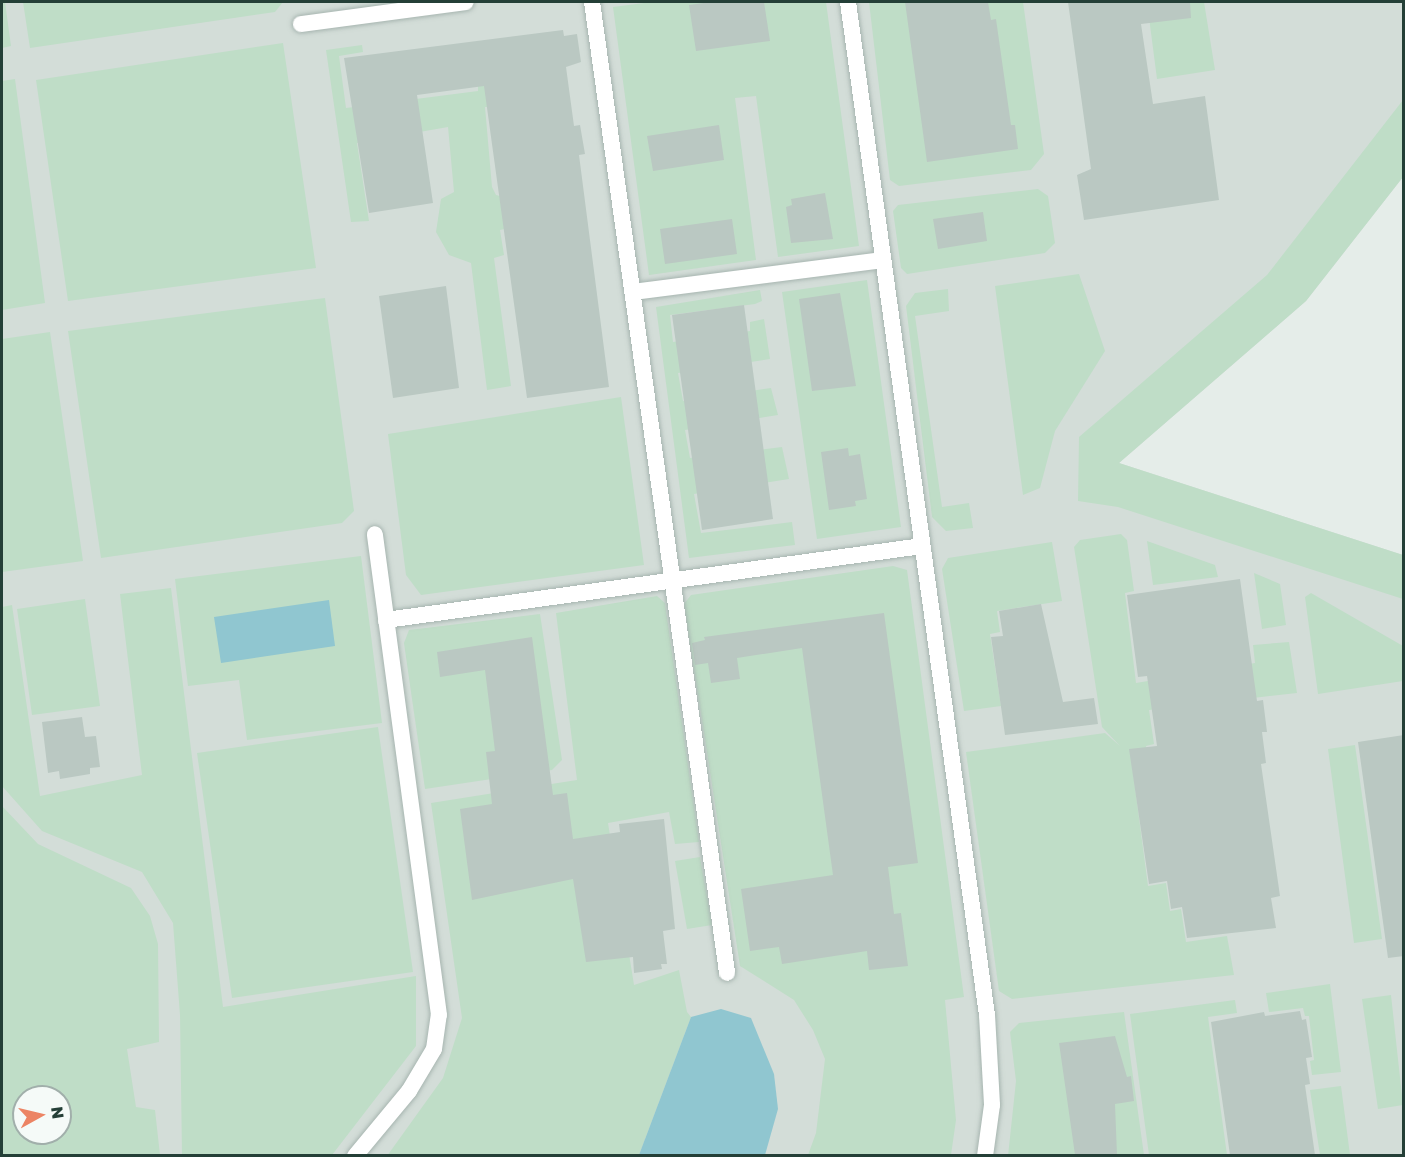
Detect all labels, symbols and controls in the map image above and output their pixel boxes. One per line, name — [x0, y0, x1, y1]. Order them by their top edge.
north arrow — [12, 1085, 72, 1145]
text: N — [47, 1105, 69, 1120]

